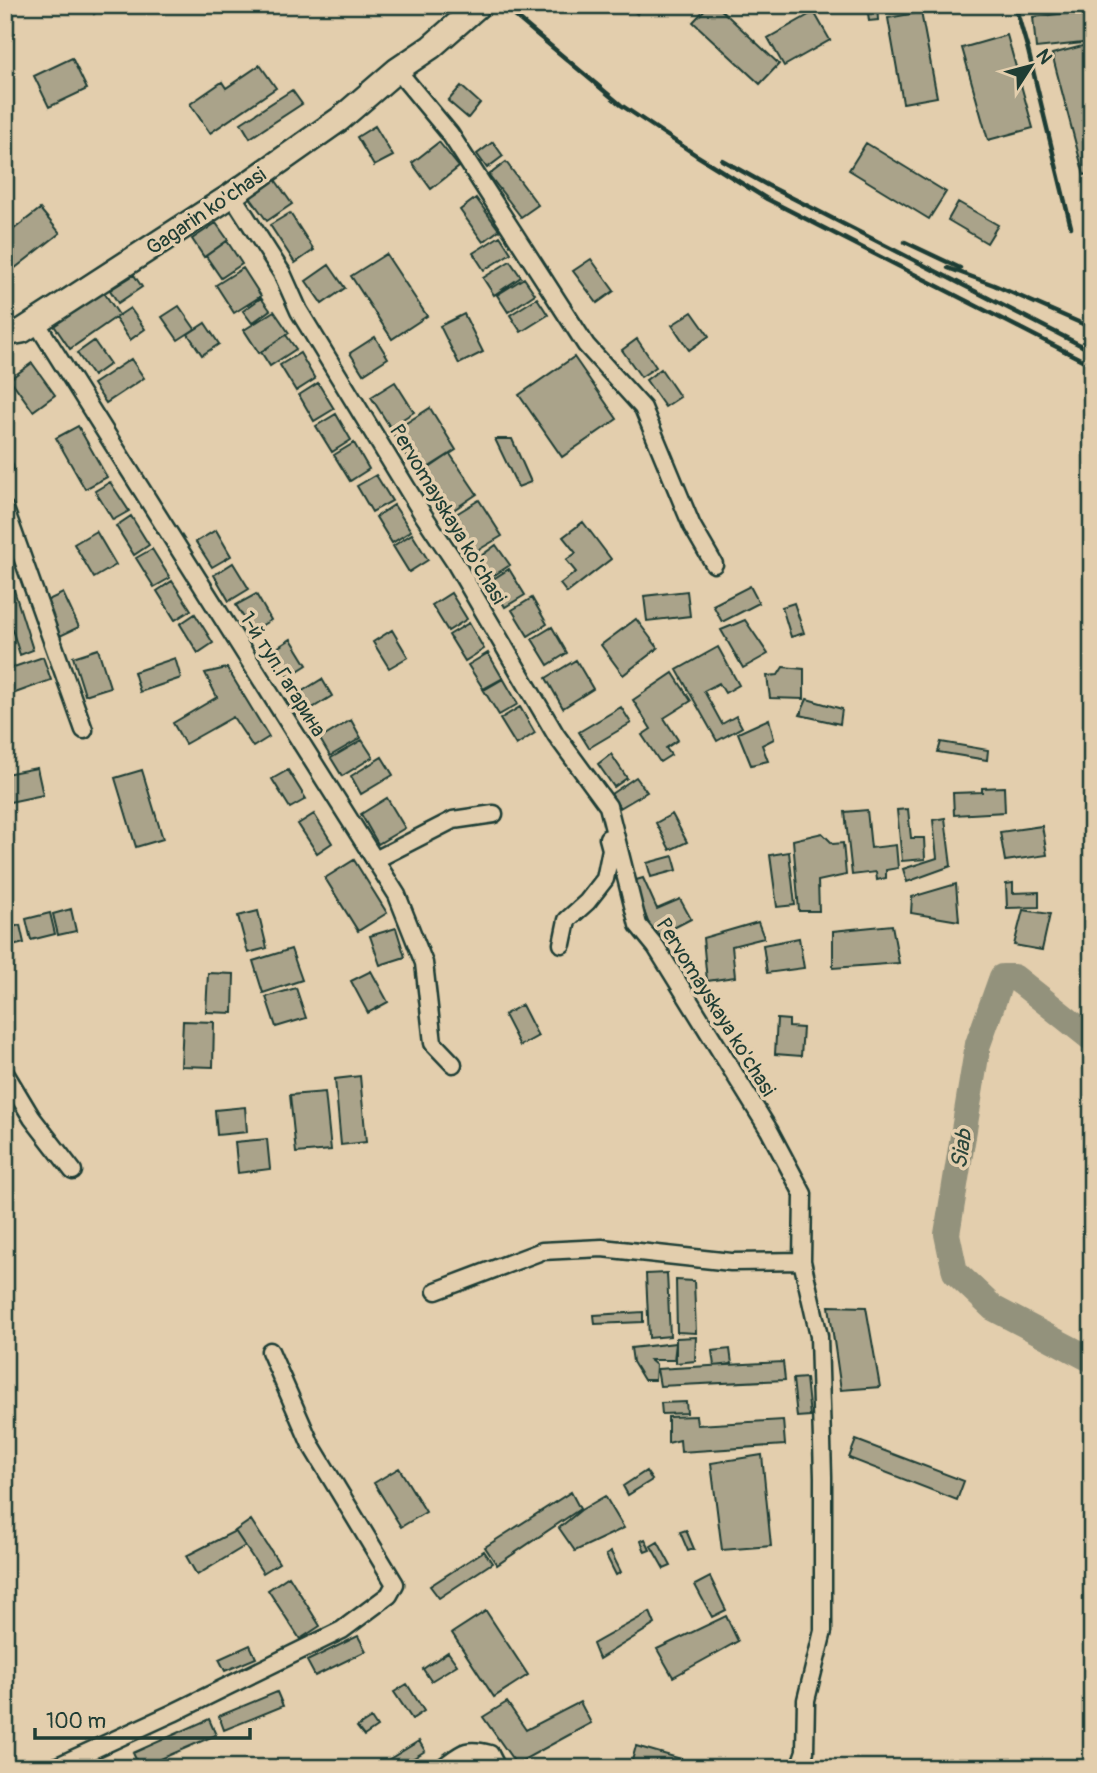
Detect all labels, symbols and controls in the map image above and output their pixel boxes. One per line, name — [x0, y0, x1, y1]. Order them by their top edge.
north arrow — [996, 32, 1066, 102]
text: N — [1030, 44, 1058, 69]
street label: Gagarin ko'chasi — [141, 161, 272, 261]
street label: Pervomayskaya ko'chasi — [383, 419, 512, 610]
street label: 1-й туп.Гагарина — [233, 607, 332, 742]
street label: Pervomayskaya ko'chasi — [650, 913, 782, 1102]
water label: Siab — [944, 1126, 979, 1171]
scale bar — [35, 1696, 250, 1740]
text: 100 m — [46, 1708, 106, 1735]

